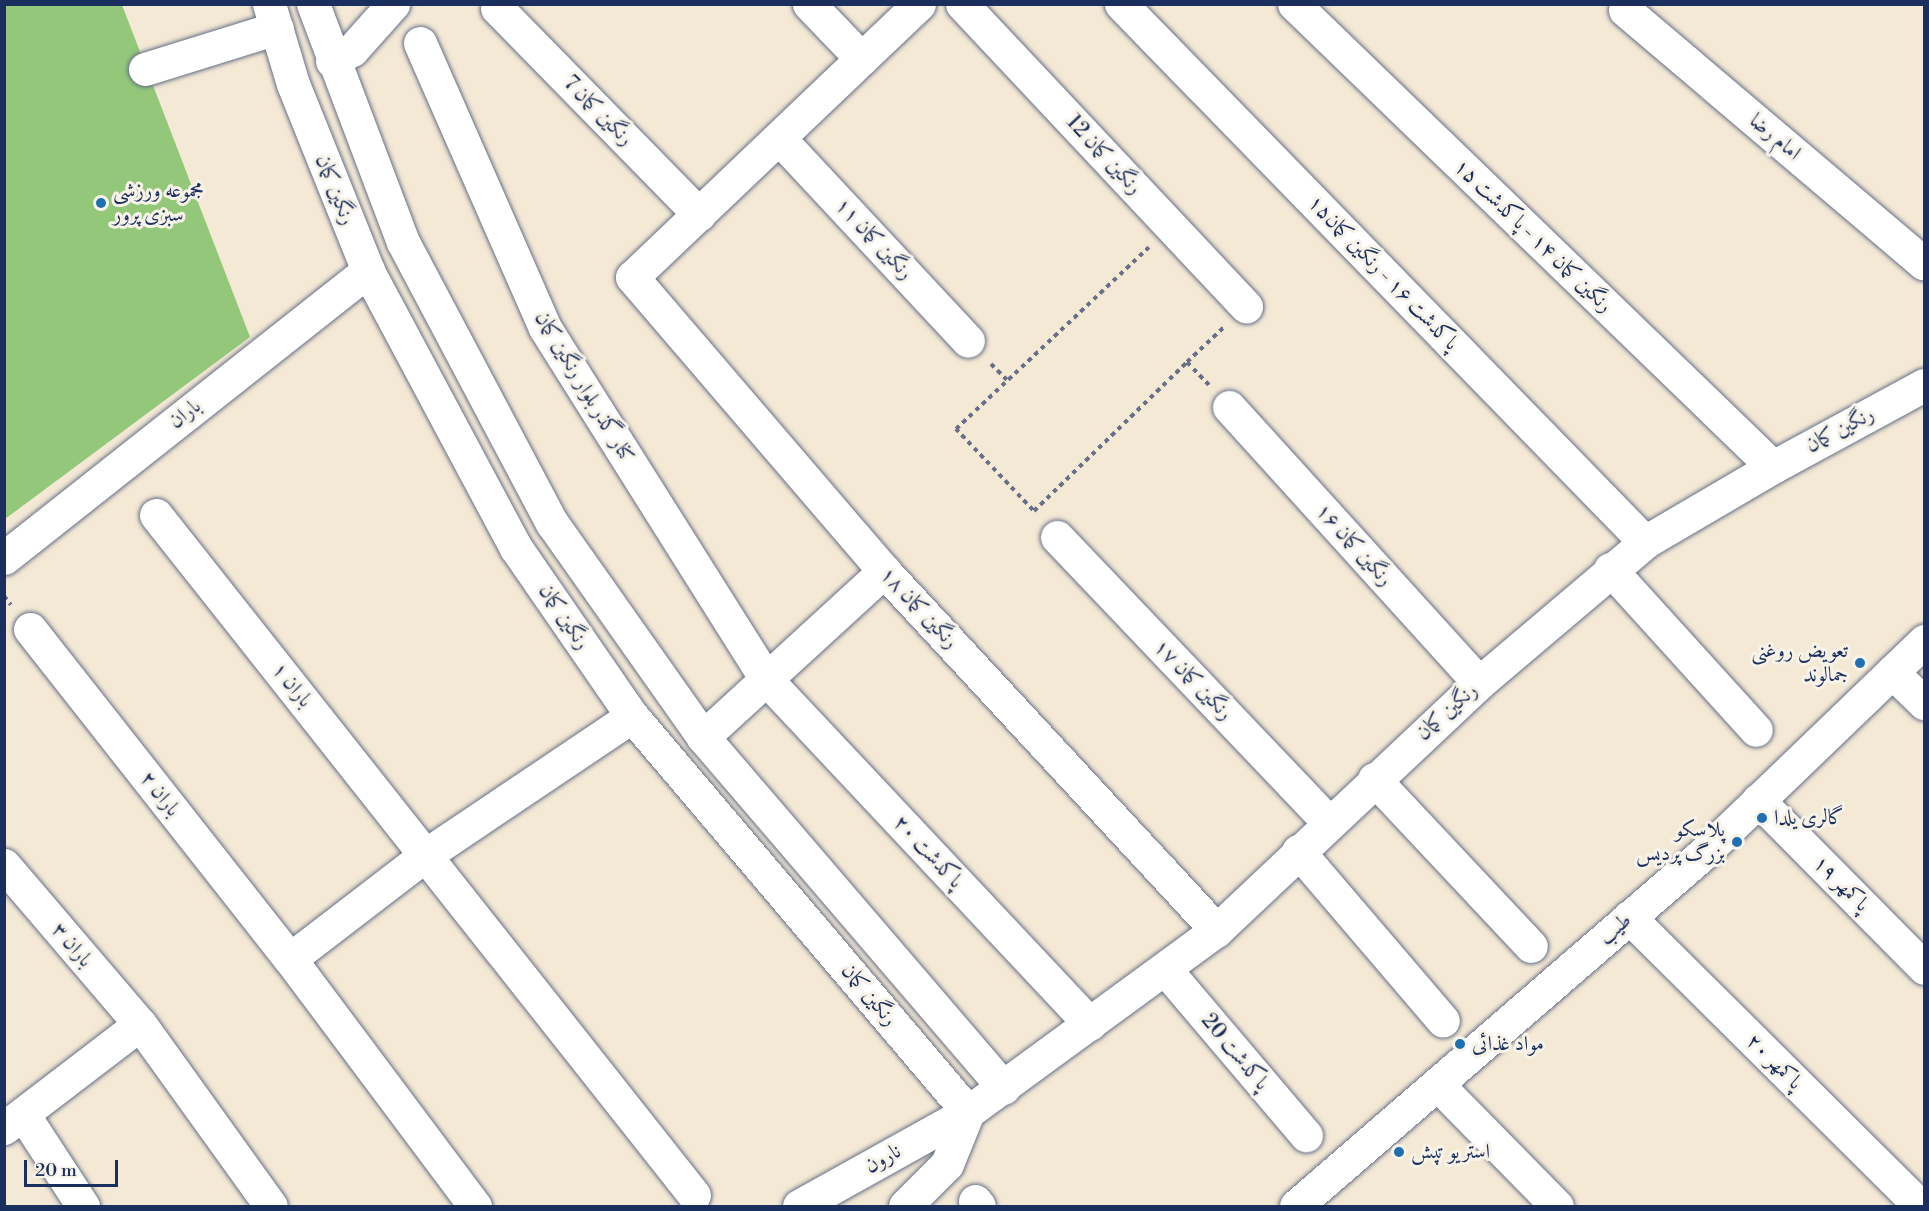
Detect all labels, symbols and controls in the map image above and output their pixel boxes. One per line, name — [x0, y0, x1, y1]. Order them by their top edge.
street label: رنگین کمان 7 — [558, 71, 638, 151]
street label: امام رضا — [1744, 108, 1806, 166]
street label: رنگین کمان 12 — [1061, 110, 1147, 200]
street label: رنگین کمان — [310, 151, 360, 229]
street label: رنگین کمان ۱۴ - پاکدشت ۱۵ — [1449, 154, 1617, 318]
place label: مجموعه ورزشی سبزی پرور — [113, 178, 204, 228]
street label: پاکدشت ۱۶ - رنگین کمان۱۵ — [1302, 190, 1464, 356]
street label: رنگین کمان ۱۱ — [830, 193, 918, 285]
marker: مجموعه ورزشی سبزی پرور — [94, 196, 108, 210]
street label: کنار گذر بلوار رنگین کمان — [529, 307, 639, 467]
street label: باران — [164, 394, 206, 434]
street label: رنگین کمان — [1802, 402, 1878, 458]
street label: رنگین کمان ۱۶ — [1310, 498, 1398, 592]
street label: رنگین کمان ۱۸ — [875, 562, 963, 654]
street label: رنگین کمان — [533, 579, 595, 655]
street label: رنگین کمان ۱۷ — [1148, 634, 1238, 726]
place label: تعویض روغنی جمالوند — [1751, 638, 1848, 688]
marker: تعویض روغنی جمالوند — [1853, 656, 1867, 670]
street label: باران ۱ — [266, 658, 318, 712]
street label: رنگین کمان — [1411, 678, 1483, 746]
street label: باران ۲ — [135, 766, 185, 822]
place label: گالری یلدا — [1774, 805, 1844, 831]
street label: پاکدشت ۲۰ — [888, 810, 968, 894]
marker: گالری یلدا — [1755, 811, 1769, 825]
place label: پلاسکو بزرگ پردیس — [1636, 817, 1725, 867]
marker: پلاسکو بزرگ پردیس — [1730, 835, 1744, 849]
street label: پاکمهر ۱۹ — [1808, 851, 1874, 917]
street label: طیب — [1593, 908, 1637, 950]
street label: باران ۳ — [46, 918, 98, 972]
street label: رنگین کمان — [836, 959, 902, 1031]
street label: پاکدشت 20 — [1196, 1009, 1274, 1095]
street label: پاکمهر ۲۰ — [1741, 1029, 1807, 1095]
place label: مواد غذائی — [1472, 1031, 1544, 1057]
marker: مواد غذائی — [1453, 1037, 1467, 1051]
street label: نارون — [860, 1139, 906, 1179]
place label: استریو تپش — [1411, 1139, 1490, 1165]
marker: استریو تپش — [1392, 1145, 1406, 1159]
scale bar — [27, 1148, 122, 1186]
text: 20 m — [35, 1159, 77, 1182]

